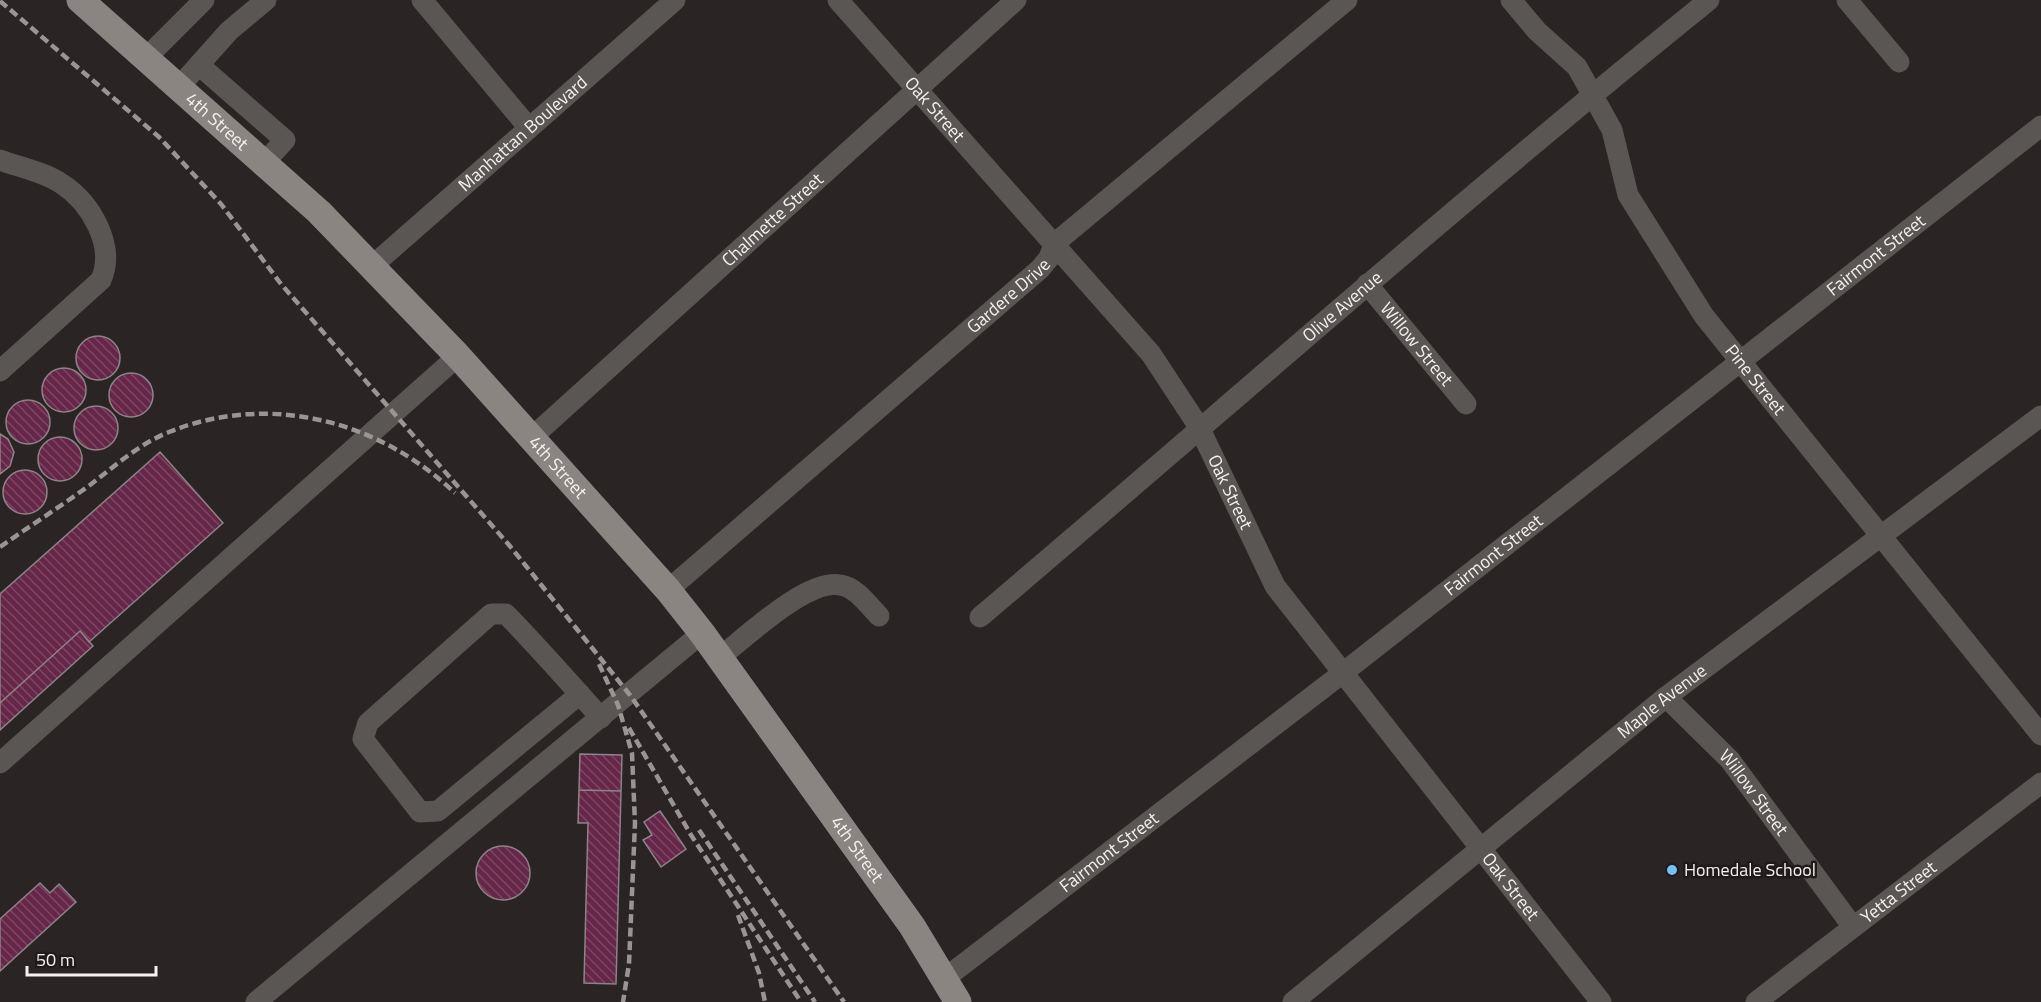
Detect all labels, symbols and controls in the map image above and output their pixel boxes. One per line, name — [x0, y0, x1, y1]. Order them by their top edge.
street label: Manhattan Boulevard — [452, 69, 593, 198]
street label: Oak Street — [898, 70, 972, 148]
street label: 4th Street — [180, 86, 255, 157]
street label: Chalmette Street — [715, 166, 830, 273]
street label: Fairmont Street — [1820, 207, 1931, 302]
street label: Gardere Drive — [960, 252, 1057, 340]
street label: Olive Avenue — [1296, 264, 1388, 348]
street label: Willow Street — [1374, 296, 1460, 392]
street label: Pine Street — [1719, 338, 1793, 421]
street label: 4th Street — [523, 429, 594, 505]
street label: Oak Street — [1201, 450, 1260, 534]
street label: Fairmont Street — [1438, 507, 1549, 602]
street label: Maple Avenue — [1611, 657, 1712, 745]
street label: Willow Street — [1713, 743, 1796, 842]
street label: Fairmont Street — [1053, 805, 1165, 899]
street label: 4th Street — [824, 810, 891, 889]
street label: Oak Street — [1476, 846, 1547, 927]
street label: Yetta Street — [1855, 854, 1943, 930]
place label: Homedale School — [1684, 856, 1816, 883]
marker: Homedale School — [1665, 863, 1679, 877]
scale bar — [27, 939, 156, 977]
text: 50 m — [36, 946, 75, 973]

